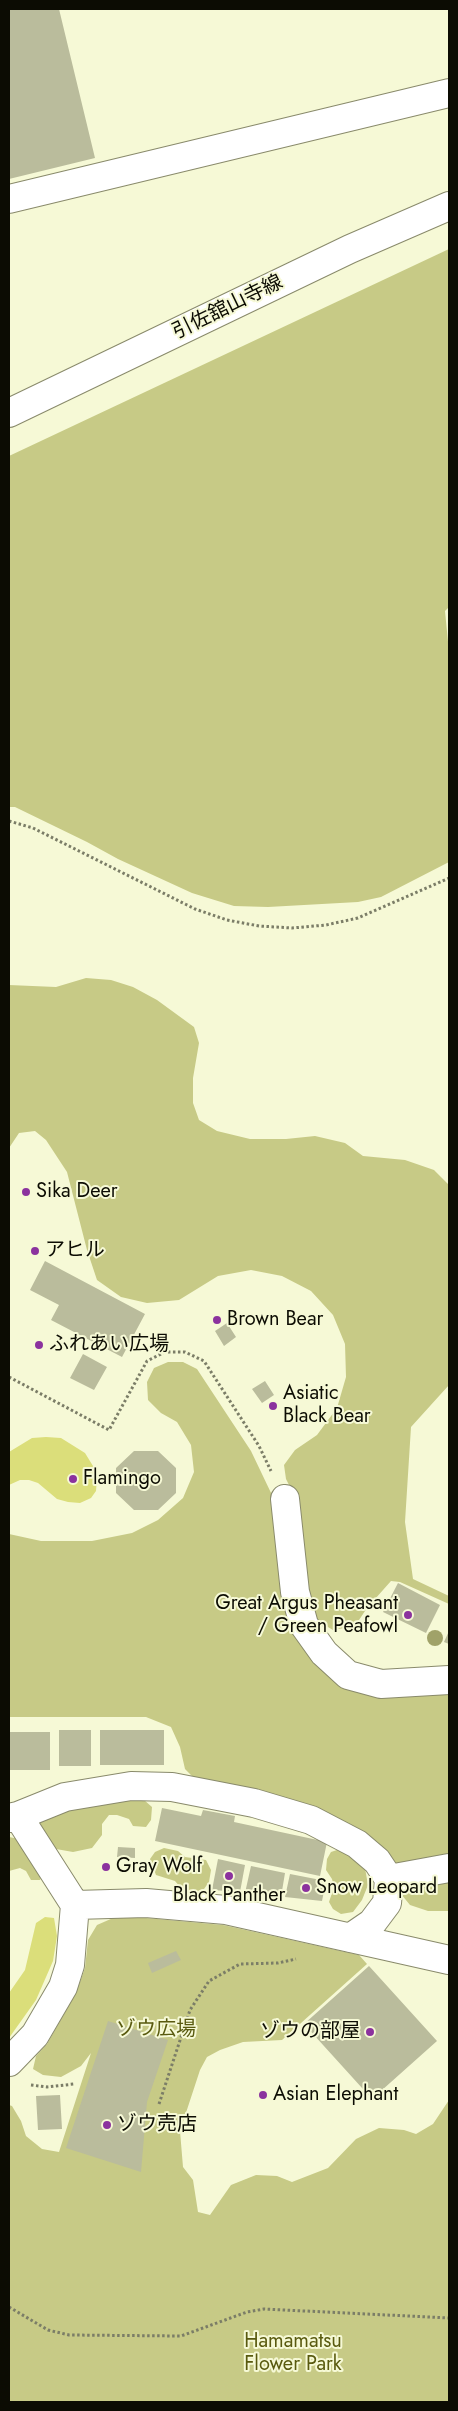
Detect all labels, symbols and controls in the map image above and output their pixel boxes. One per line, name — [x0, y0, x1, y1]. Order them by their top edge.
street label: 引佐舘山寺線 — [169, 271, 287, 345]
place label: Sika Deer — [36, 1180, 118, 1204]
marker: Sika Deer — [20, 1186, 32, 1198]
place label: アヒル — [45, 1239, 105, 1263]
marker: アヒル — [29, 1245, 41, 1257]
place label: Brown Bear — [227, 1308, 323, 1332]
marker: Brown Bear — [211, 1314, 223, 1326]
place label: ふれあい広場 — [49, 1333, 169, 1357]
marker: ふれあい広場 — [33, 1339, 45, 1351]
place label: Asiatic Black Bear — [283, 1382, 371, 1429]
marker: Asiatic Black Bear — [267, 1400, 279, 1412]
place label: Flamingo — [83, 1467, 161, 1491]
marker: Flamingo — [67, 1473, 79, 1485]
place label: Great Argus Pheasant / Green Peafowl — [215, 1592, 398, 1639]
marker: Great Argus Pheasant / Green Peafowl — [402, 1609, 414, 1621]
place label: Gray Wolf — [116, 1855, 202, 1879]
marker: Gray Wolf — [100, 1861, 112, 1873]
marker: Black Panther — [223, 1870, 235, 1882]
place label: Snow Leopard — [316, 1876, 437, 1900]
marker: Snow Leopard — [300, 1882, 312, 1894]
place label: Black Panther — [173, 1884, 285, 1908]
park label: ゾウ広場 — [116, 2018, 196, 2042]
place label: ゾウの部屋 — [260, 2020, 360, 2044]
marker: ゾウの部屋 — [364, 2026, 376, 2038]
place label: Asian Elephant — [273, 2083, 398, 2107]
marker: Asian Elephant — [257, 2089, 269, 2101]
place label: ゾウ売店 — [117, 2113, 197, 2137]
marker: ゾウ売店 — [101, 2119, 113, 2131]
park label: Hamamatsu Flower Park — [244, 2330, 342, 2377]

